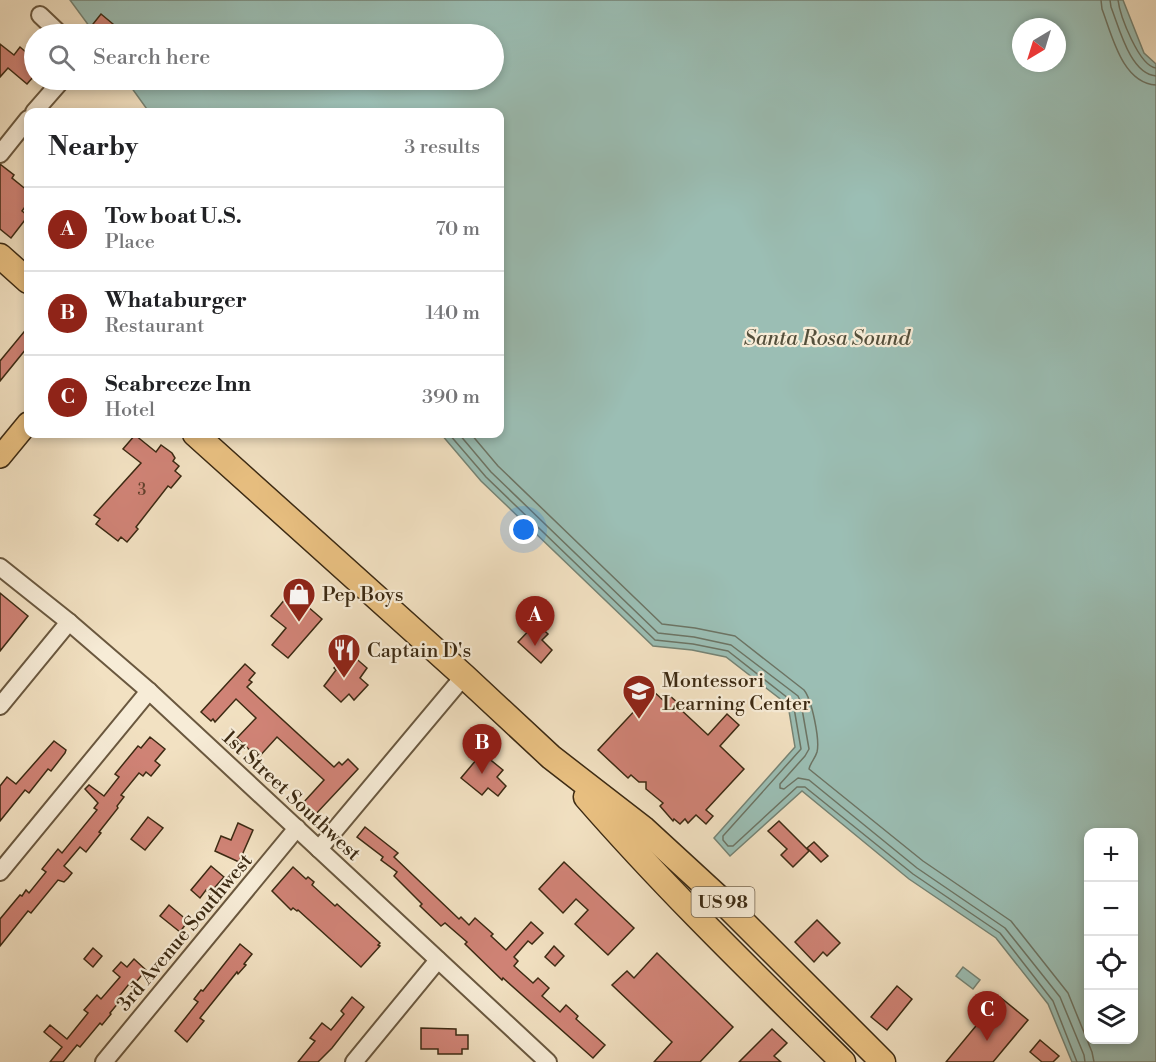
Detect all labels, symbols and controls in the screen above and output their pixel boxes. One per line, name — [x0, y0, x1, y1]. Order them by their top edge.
north arrow — [1012, 18, 1066, 72]
search box — [24, 24, 504, 90]
icon: search — [45, 41, 78, 74]
text: Search here — [93, 44, 210, 71]
text: Nearby — [48, 131, 138, 163]
text: 3 results — [404, 135, 480, 160]
text: Tow boat U.S. — [105, 203, 242, 230]
text: A — [60, 217, 75, 242]
text: 70 m — [436, 217, 480, 242]
text: Place — [105, 230, 155, 255]
text: Whataburger — [105, 287, 247, 314]
text: B — [60, 301, 75, 326]
text: 140 m — [425, 301, 480, 326]
text: Restaurant — [105, 314, 204, 339]
water label: Santa Rosa Sound — [744, 326, 911, 352]
text: Seabreeze Inn — [105, 371, 251, 398]
text: C — [60, 385, 75, 410]
text: 390 m — [422, 385, 480, 410]
text: Hotel — [105, 398, 155, 423]
house number: 3 — [138, 480, 147, 500]
your location — [509, 515, 538, 544]
shop icon: Pep Boys — [281, 576, 317, 623]
place label: Pep Boys — [322, 583, 404, 608]
pin: A — [516, 596, 554, 646]
restaurant icon: Captain D's — [326, 632, 362, 679]
place label: Captain D's — [367, 639, 471, 664]
place label: Montessori Learning Center — [662, 669, 811, 717]
school or university icon: Montessori Learning Center — [621, 673, 657, 720]
pin: B — [462, 724, 502, 774]
street label: 1st Street Southwest — [217, 726, 365, 867]
map controls — [1084, 828, 1138, 1044]
button: + — [1084, 828, 1138, 882]
street label: 3rd Avenue Southwest — [112, 849, 258, 1017]
button: − — [1084, 882, 1138, 936]
road number: US 98 — [692, 887, 754, 917]
button: locate — [1084, 936, 1138, 990]
button: layers — [1084, 990, 1138, 1044]
pin: C — [968, 992, 1006, 1041]

